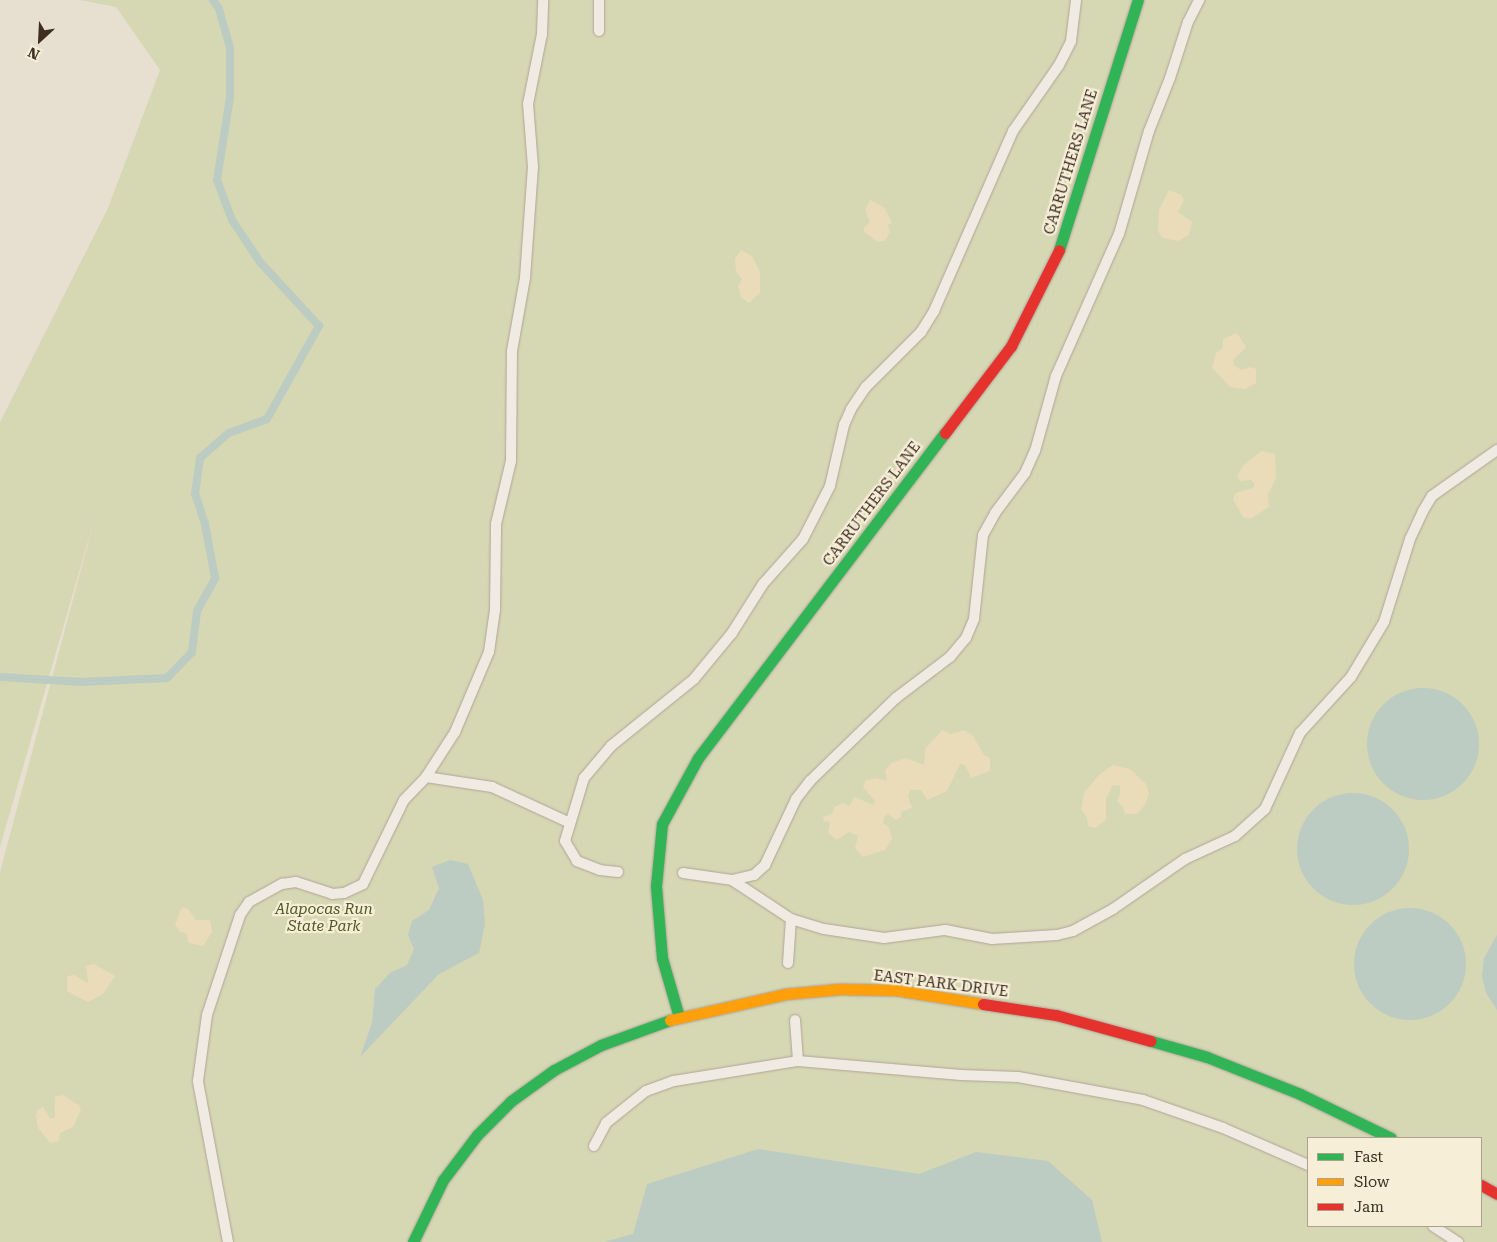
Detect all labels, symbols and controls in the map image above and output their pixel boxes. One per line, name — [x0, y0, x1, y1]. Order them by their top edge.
north arrow — [15, 15, 65, 65]
text: N — [25, 44, 42, 63]
street label: CARRUTHERS LANE — [1040, 87, 1102, 237]
street label: CARRUTHERS LANE — [819, 438, 925, 570]
park label: Alapocas Run State Park — [275, 900, 373, 935]
street label: EAST PARK DRIVE — [873, 967, 1009, 1001]
legend — [1307, 1137, 1482, 1227]
text: Fast — [1354, 1148, 1383, 1166]
text: Slow — [1354, 1173, 1389, 1191]
text: Jam — [1354, 1198, 1384, 1216]

